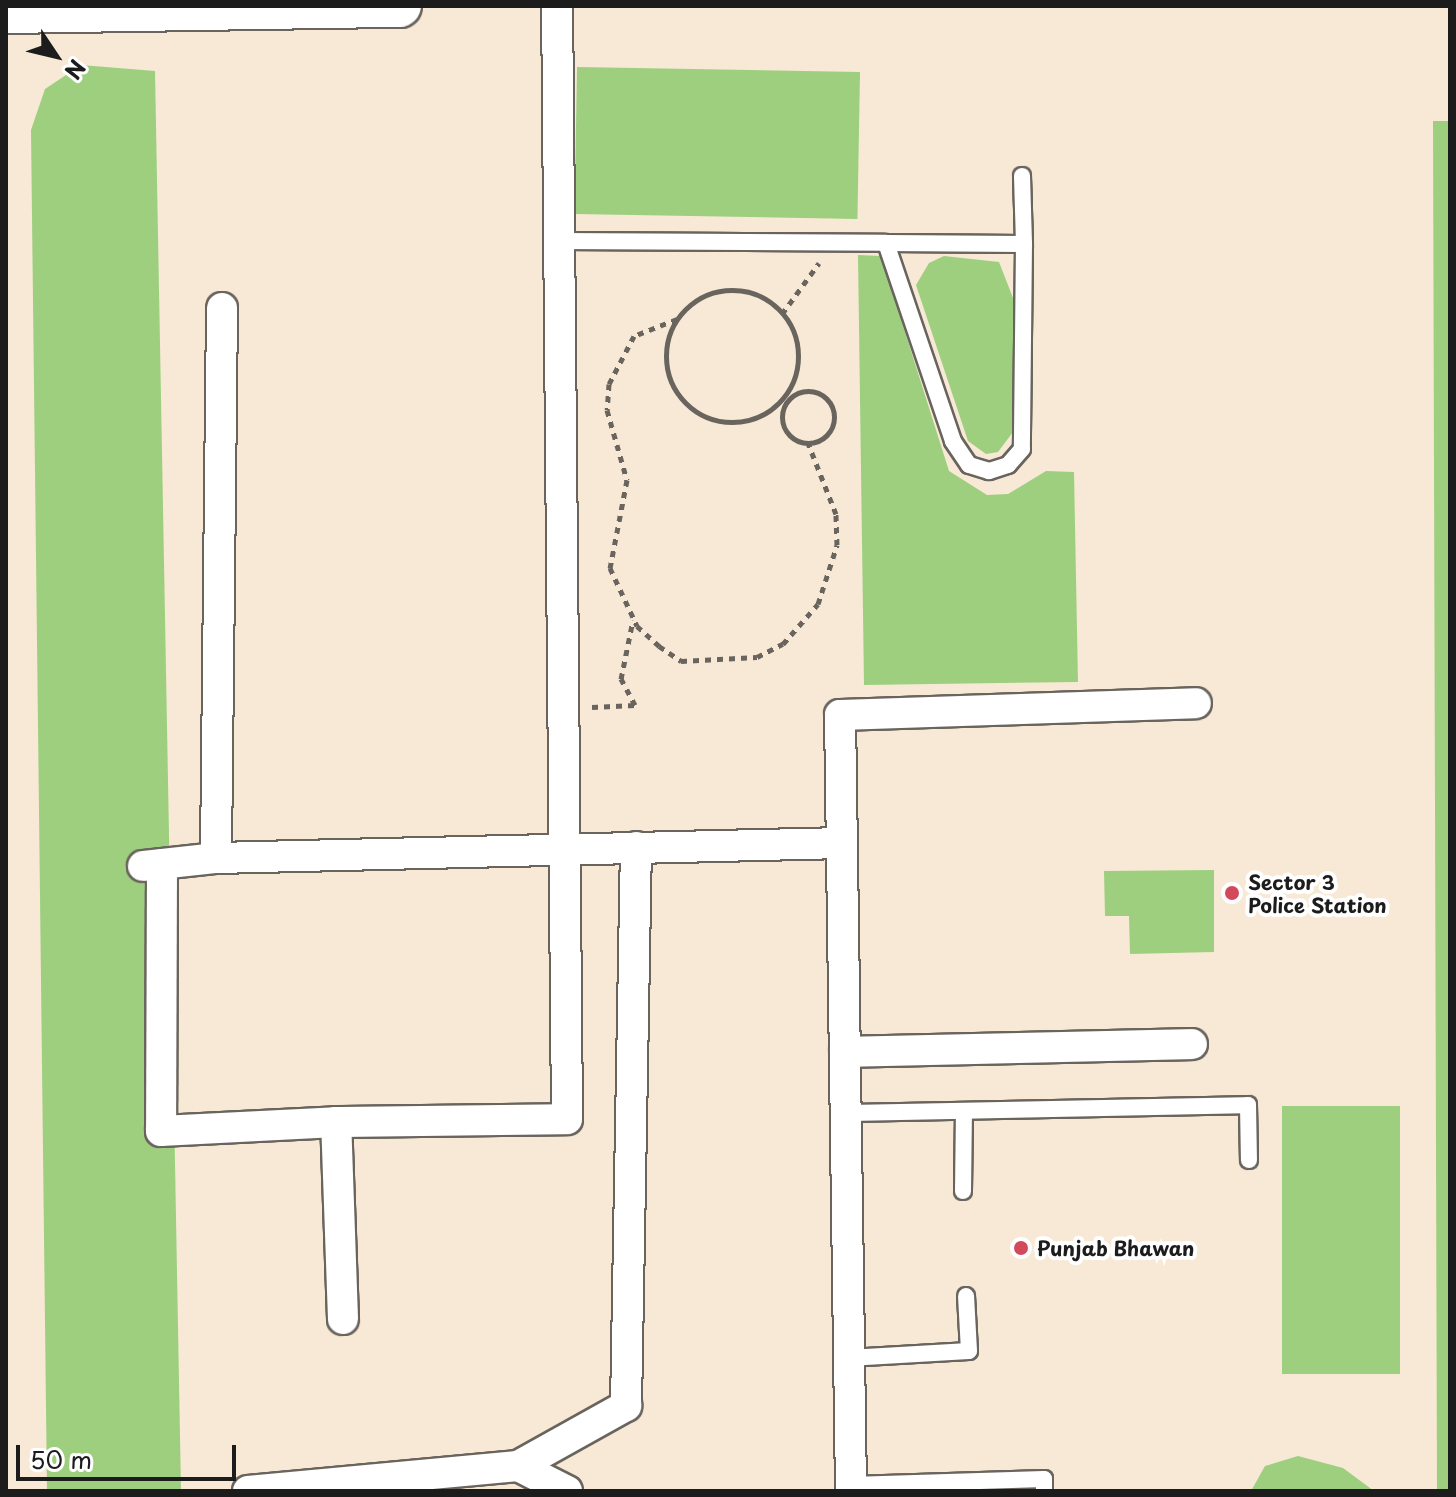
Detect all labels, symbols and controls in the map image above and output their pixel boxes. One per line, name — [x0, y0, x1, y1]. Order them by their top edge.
north arrow — [16, 16, 96, 96]
text: N — [58, 53, 95, 87]
place label: Sector 3 Police Station — [1248, 870, 1388, 917]
marker: Sector 3 Police Station — [1223, 884, 1241, 902]
place label: Punjab Bhawan — [1037, 1236, 1195, 1260]
marker: Punjab Bhawan — [1012, 1239, 1030, 1257]
scale bar — [20, 1429, 240, 1479]
text: 50 m — [30, 1441, 92, 1477]

